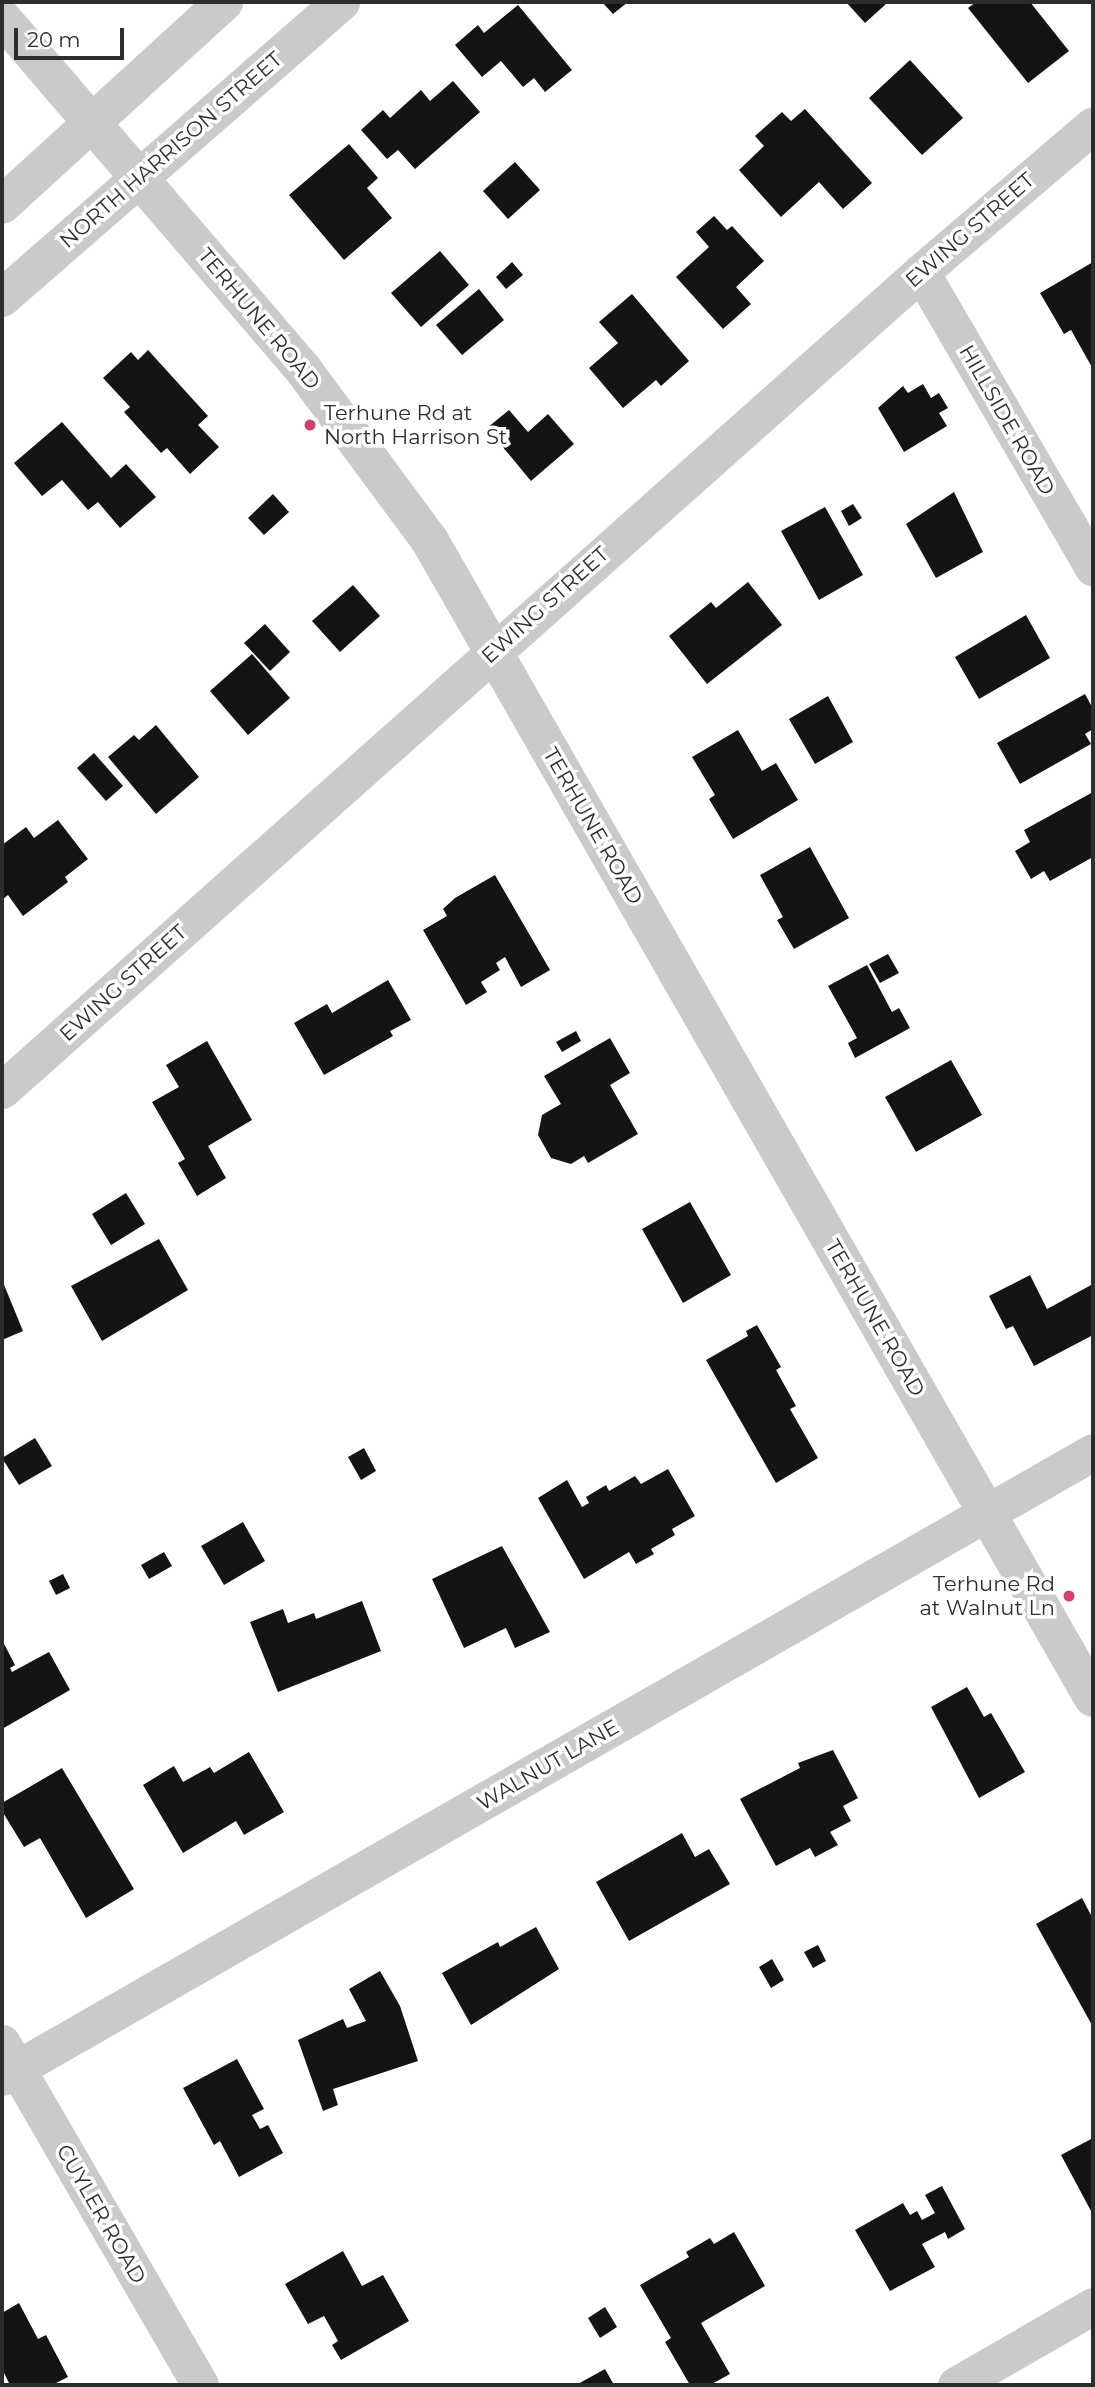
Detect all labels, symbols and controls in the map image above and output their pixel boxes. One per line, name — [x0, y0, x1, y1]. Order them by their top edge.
scale bar — [18, 14, 128, 58]
text: 20 m — [27, 27, 81, 52]
street label: NORTH HARRISON STREET — [55, 47, 287, 253]
street label: EWING STREET — [901, 167, 1039, 293]
street label: TERHUNE ROAD — [193, 243, 325, 395]
street label: HILLSIDE ROAD — [954, 340, 1060, 500]
place label: Terhune Rd at North Harrison St — [324, 400, 507, 450]
marker: Terhune Rd at North Harrison St — [302, 417, 318, 433]
street label: EWING STREET — [476, 541, 614, 669]
street label: TERHUNE ROAD — [538, 743, 648, 909]
street label: EWING STREET — [54, 919, 192, 1047]
street label: TERHUNE ROAD — [820, 1235, 930, 1401]
place label: Terhune Rd at Walnut Ln — [919, 1571, 1055, 1621]
marker: Terhune Rd at Walnut Ln — [1061, 1588, 1077, 1604]
street label: WALNUT LANE — [473, 1714, 623, 1816]
street label: CUYLER ROAD — [51, 2140, 151, 2288]

